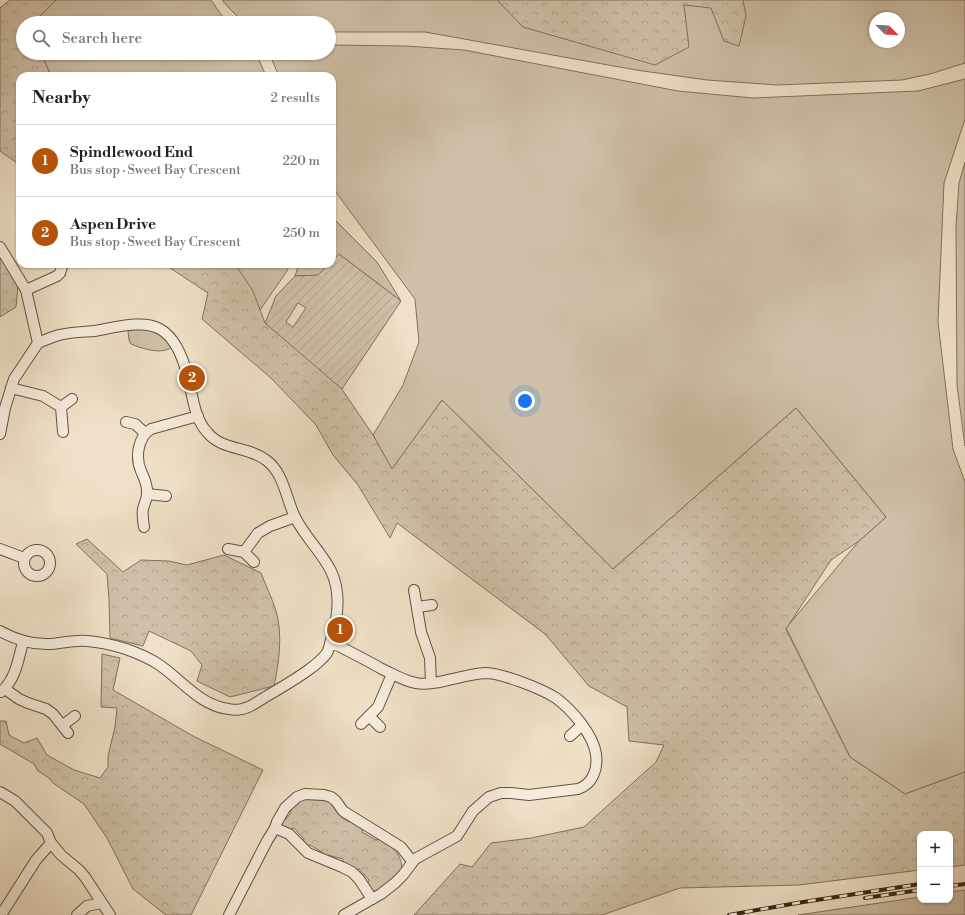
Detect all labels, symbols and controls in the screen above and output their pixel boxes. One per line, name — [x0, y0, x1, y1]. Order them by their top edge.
north arrow — [869, 12, 905, 48]
search box — [16, 16, 336, 60]
icon: search — [30, 27, 52, 49]
text: Search here — [62, 29, 142, 48]
text: Nearby — [32, 87, 91, 109]
text: 2 results — [271, 90, 320, 106]
text: Spindlewood End — [70, 143, 193, 162]
text: 1 — [42, 153, 48, 169]
text: 220 m — [282, 153, 320, 169]
text: Bus stop · Sweet Bay Crescent — [70, 162, 241, 178]
text: Aspen Drive — [70, 215, 156, 234]
text: 2 — [41, 225, 49, 241]
text: 250 m — [283, 225, 320, 241]
text: Bus stop · Sweet Bay Crescent — [70, 234, 241, 250]
pin: 2 — [179, 363, 205, 393]
your location — [515, 391, 535, 411]
pin: 1 — [327, 615, 353, 645]
map controls — [917, 831, 953, 903]
button: + — [917, 831, 953, 867]
button: − — [917, 867, 953, 903]

